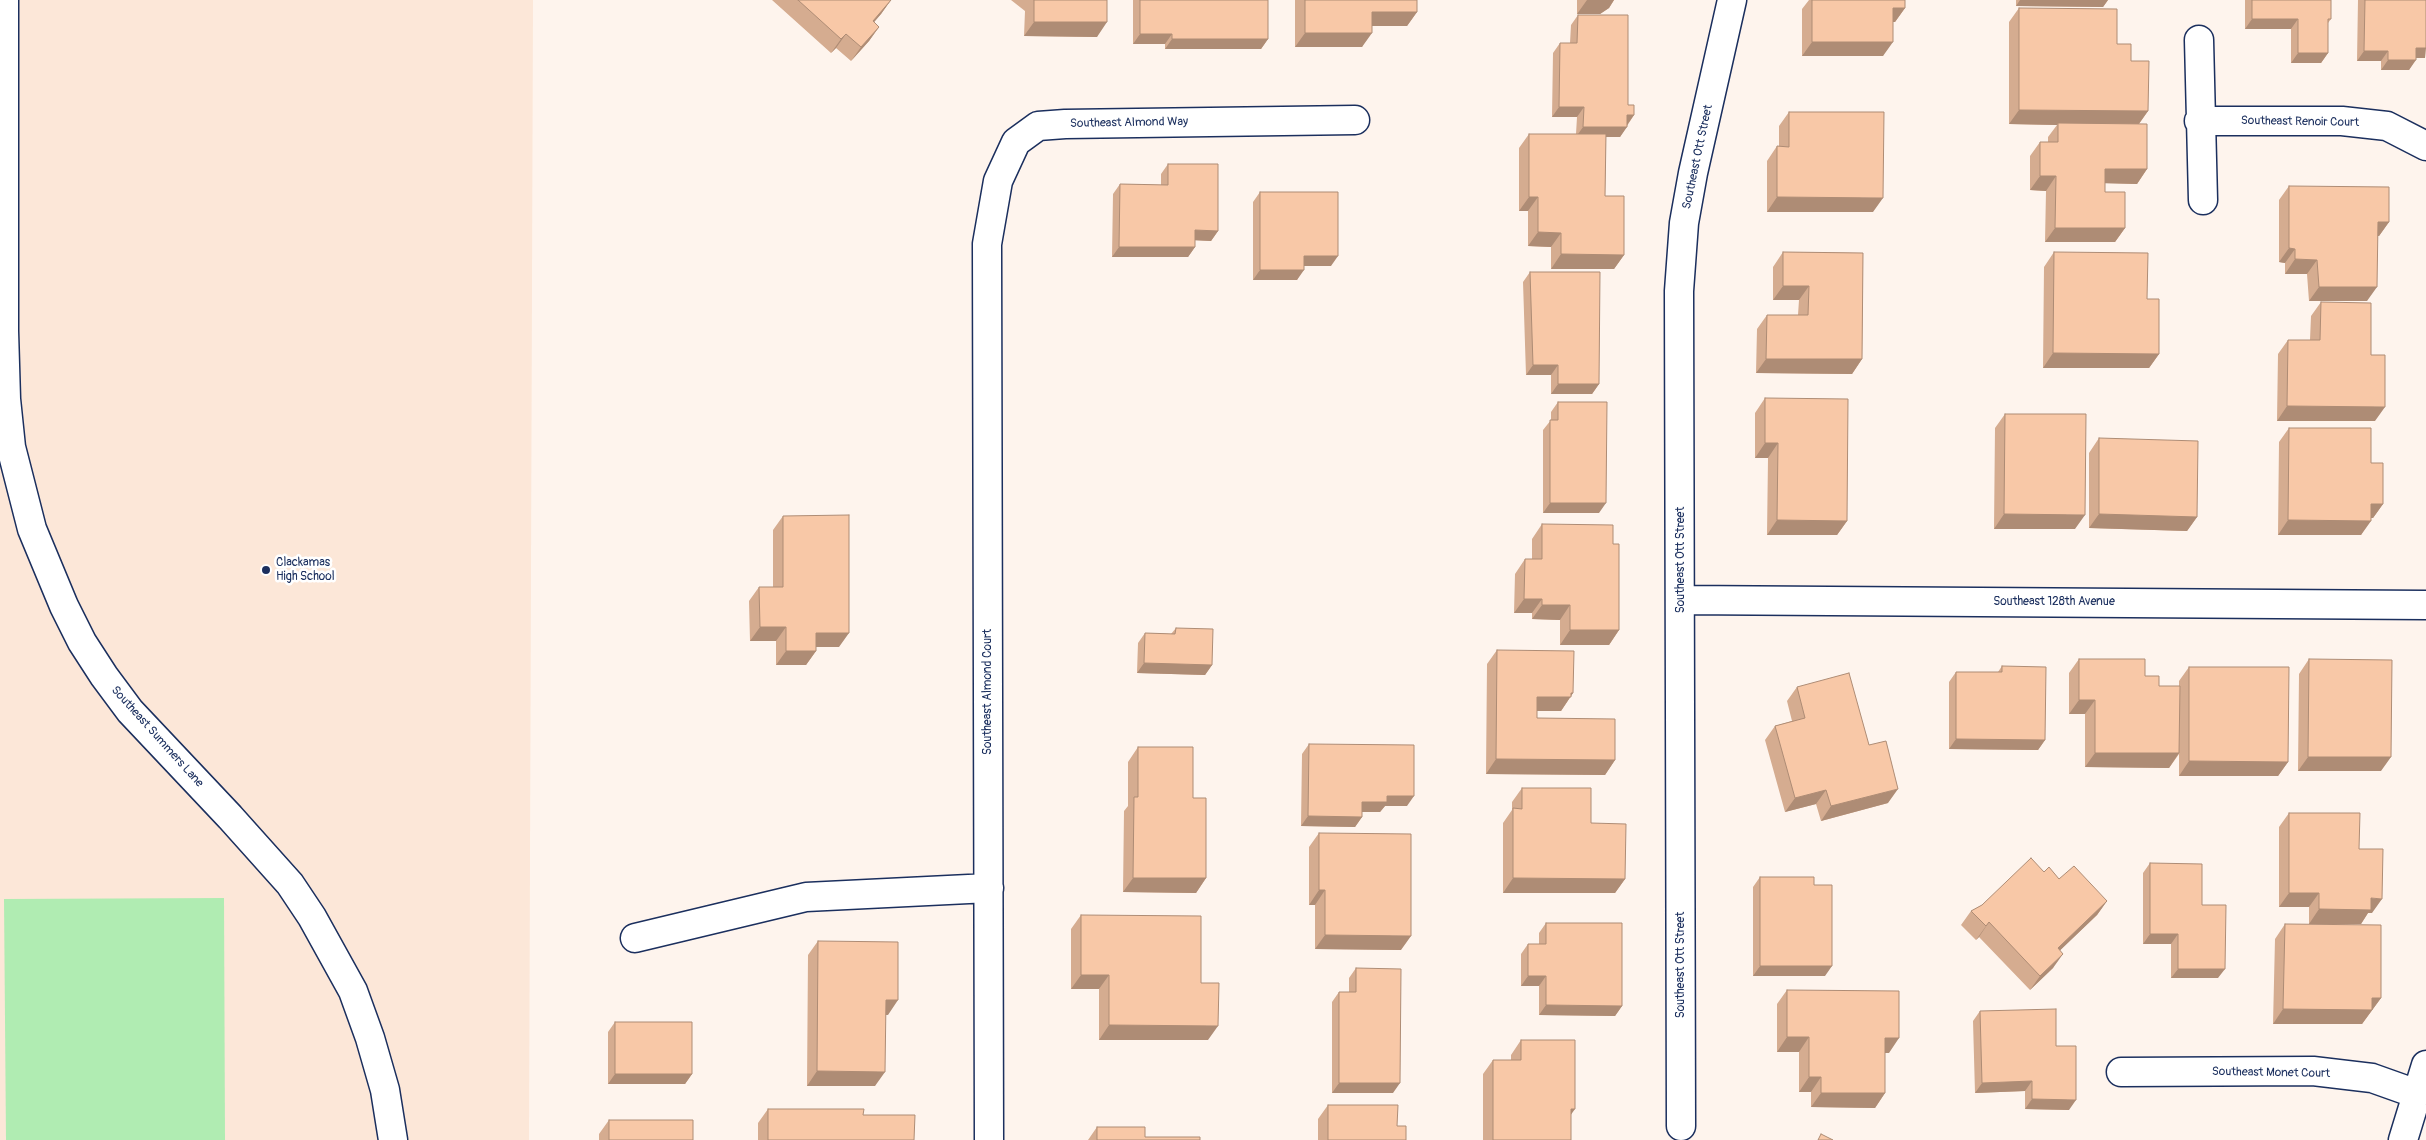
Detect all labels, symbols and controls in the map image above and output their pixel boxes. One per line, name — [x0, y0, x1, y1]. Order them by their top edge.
street label: Southeast Ott Street — [1680, 103, 1716, 211]
street label: Southeast Renoir Court — [2241, 114, 2359, 130]
street label: Southeast Almond Way — [1070, 115, 1188, 131]
street label: Southeast Ott Street — [1674, 507, 1688, 613]
place label: Clackamas High School — [276, 556, 335, 584]
marker: Clackamas High School — [260, 564, 272, 576]
street label: Southeast 128th Avenue — [1993, 595, 2115, 609]
street label: Southeast Almond Court — [981, 629, 995, 755]
street label: Southeast Summers Lane — [108, 683, 206, 791]
street label: Southeast Ott Street — [1674, 912, 1688, 1018]
street label: Southeast Monet Court — [2212, 1065, 2330, 1081]

